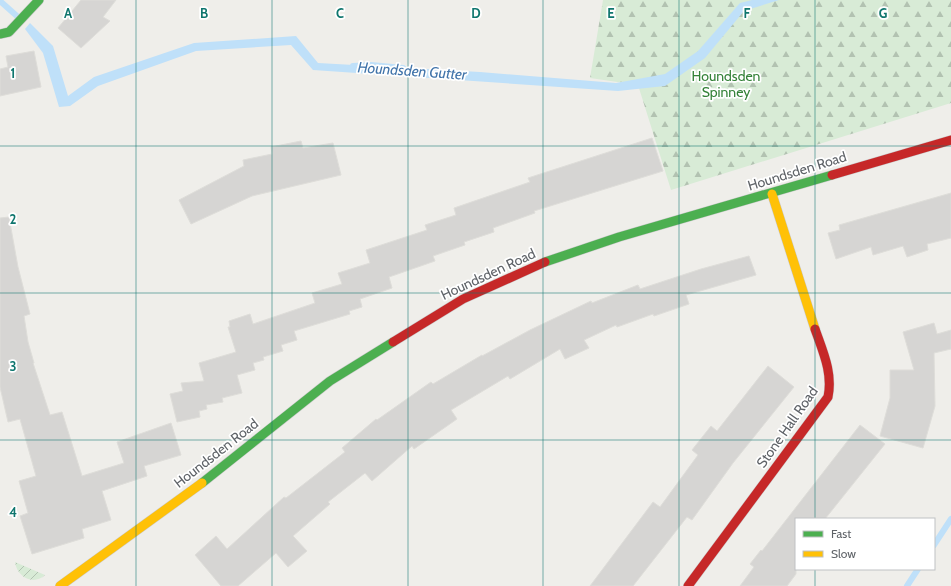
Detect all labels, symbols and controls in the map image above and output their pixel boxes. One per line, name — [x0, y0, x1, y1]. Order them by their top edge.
text: A — [64, 5, 73, 21]
text: B — [200, 5, 208, 21]
text: C — [336, 5, 344, 21]
text: D — [471, 5, 481, 21]
text: E — [607, 5, 615, 21]
text: F — [744, 5, 751, 21]
text: G — [879, 5, 888, 21]
water label: Houndsden Gutter — [357, 58, 469, 84]
text: 1 — [11, 65, 15, 81]
park label: Houndsden Spinney — [692, 67, 761, 101]
street label: Houndsden Road — [745, 147, 849, 195]
text: 2 — [10, 211, 17, 227]
street label: Houndsden Road — [438, 244, 538, 304]
text: 3 — [9, 358, 17, 374]
street label: Stone Hall Road — [752, 383, 822, 471]
street label: Houndsden Road — [170, 414, 262, 492]
text: 4 — [9, 504, 17, 520]
legend — [795, 518, 935, 570]
text: Fast — [831, 526, 851, 541]
text: Slow — [831, 546, 856, 561]

